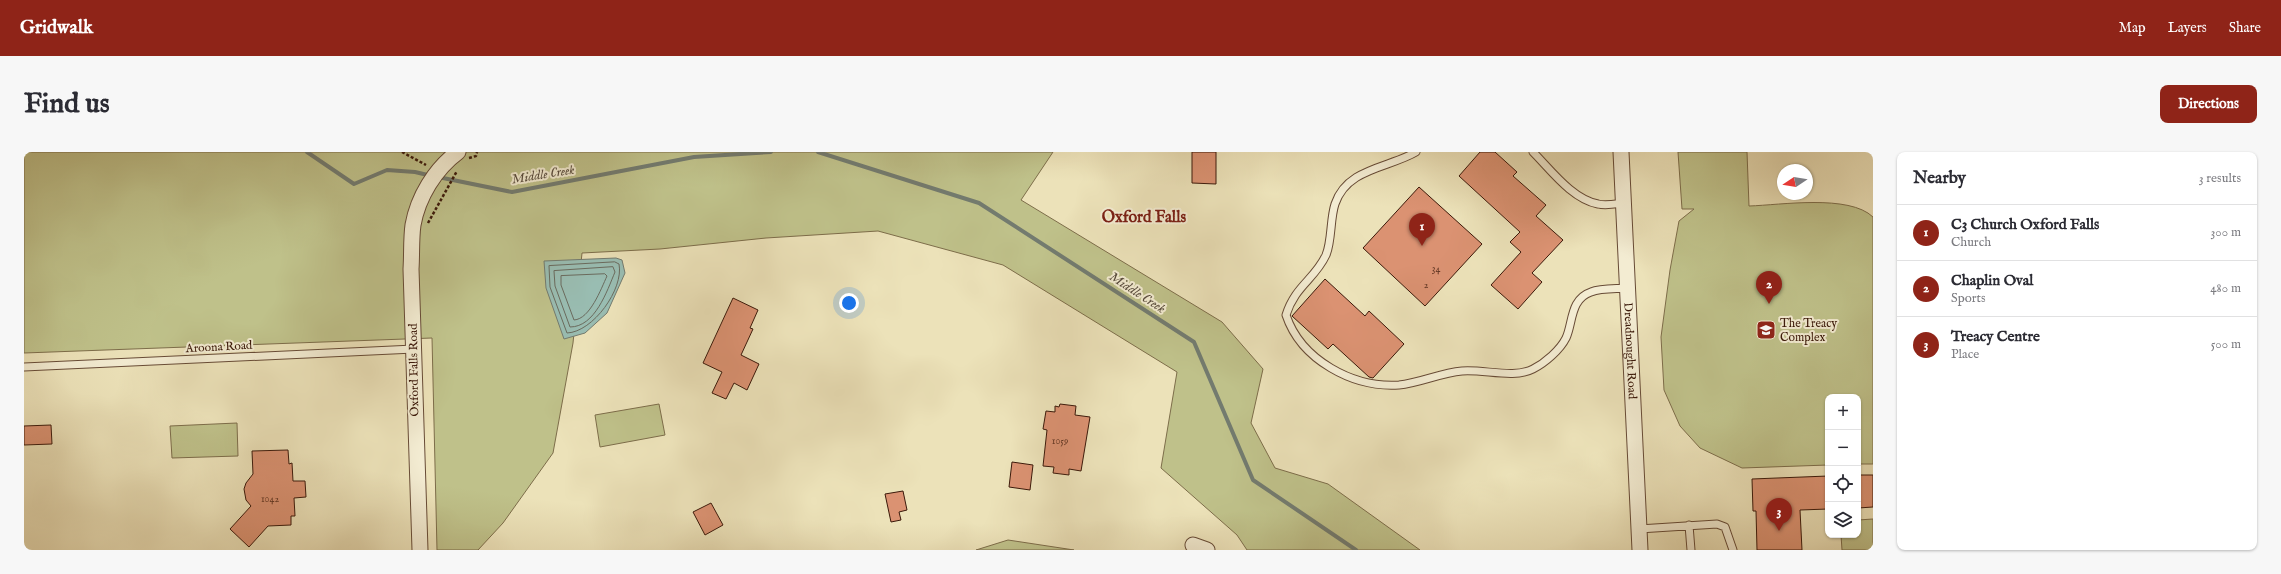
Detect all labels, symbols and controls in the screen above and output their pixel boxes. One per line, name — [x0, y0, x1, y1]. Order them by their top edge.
text: Gridwalk — [20, 16, 93, 40]
text: Map — [2119, 19, 2146, 37]
text: Layers — [2168, 19, 2207, 37]
text: Share — [2229, 19, 2261, 37]
button: Directions — [2160, 85, 2257, 123]
text: Find us — [24, 87, 110, 122]
water label: Middle Creek — [510, 162, 577, 188]
north arrow — [1777, 164, 1813, 200]
text: Nearby — [1913, 168, 1966, 189]
text: 3 results — [2199, 170, 2241, 187]
district label: Oxford Falls — [1102, 208, 1187, 228]
pin: 1 — [1409, 213, 1435, 246]
text: C3 Church Oxford Falls — [1951, 215, 2099, 234]
text: 1 — [1924, 224, 1928, 241]
text: 300 m — [2210, 224, 2241, 241]
text: Church — [1951, 234, 1991, 251]
house number: 34 — [1432, 263, 1440, 276]
water label: Middle Creek — [1106, 269, 1169, 318]
pin: 2 — [1756, 271, 1782, 304]
text: Chaplin Oval — [1951, 271, 2033, 290]
house number: 2 — [1424, 279, 1429, 292]
text: 2 — [1923, 280, 1929, 297]
text: 480 m — [2210, 280, 2241, 297]
text: Sports — [1951, 290, 1986, 307]
your location — [839, 293, 859, 313]
street label: Dreadnought Road — [1621, 302, 1640, 400]
place label: The Treacy Complex — [1780, 316, 1837, 346]
school or university icon: The Treacy Complex — [1755, 319, 1777, 341]
street label: Oxford Falls Road — [406, 323, 422, 417]
text: Treacy Centre — [1951, 327, 2040, 346]
text: 3 — [1924, 336, 1928, 353]
text: 500 m — [2211, 336, 2241, 353]
street label: Aroona Road — [184, 338, 253, 356]
text: Place — [1951, 346, 1979, 363]
map controls — [1825, 394, 1861, 538]
button: + — [1825, 394, 1861, 430]
button: − — [1825, 430, 1861, 466]
house number: 1059 — [1052, 435, 1068, 448]
button: locate — [1825, 466, 1861, 502]
house number: 1042 — [261, 493, 279, 506]
pin: 3 — [1766, 498, 1792, 531]
button: layers — [1825, 502, 1861, 538]

